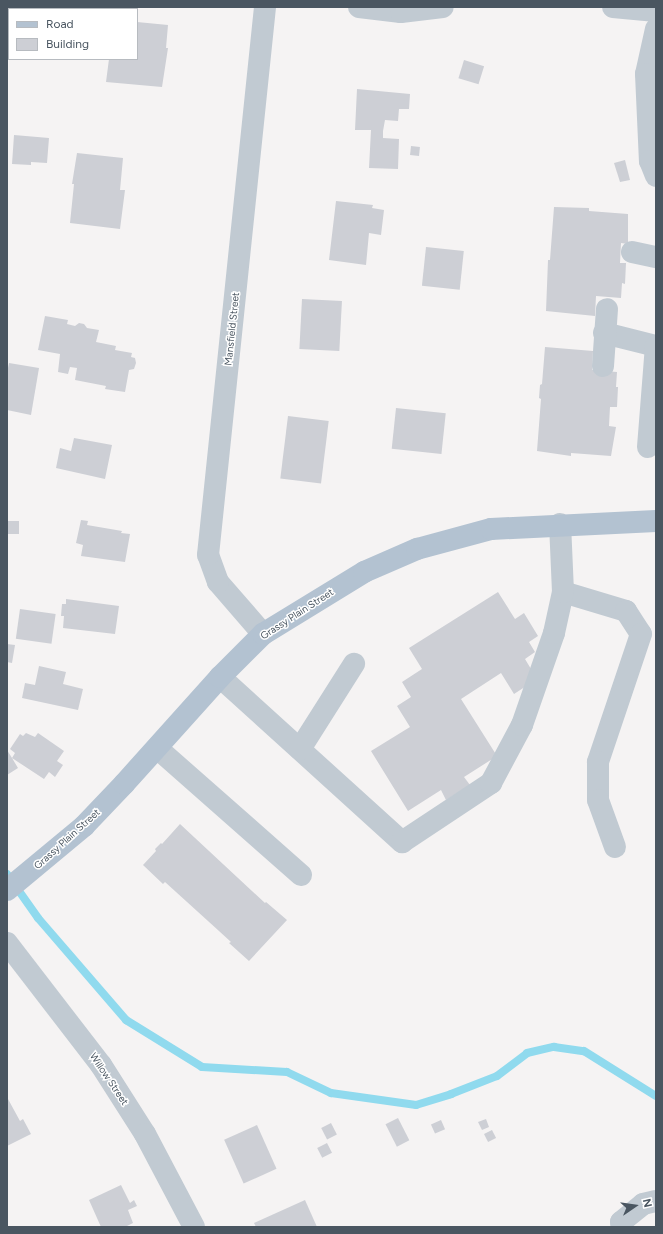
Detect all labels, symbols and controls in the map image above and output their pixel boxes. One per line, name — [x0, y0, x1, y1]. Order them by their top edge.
legend — [8, 8, 138, 60]
text: Road — [46, 17, 74, 31]
text: Building — [46, 37, 89, 51]
street label: Mansfield Street — [222, 292, 242, 366]
street label: Grassy Plain Street — [258, 586, 336, 642]
street label: Grassy Plain Street — [32, 806, 102, 872]
street label: Willow Street — [87, 1051, 131, 1107]
north arrow — [615, 1186, 655, 1226]
text: N — [640, 1198, 654, 1209]

